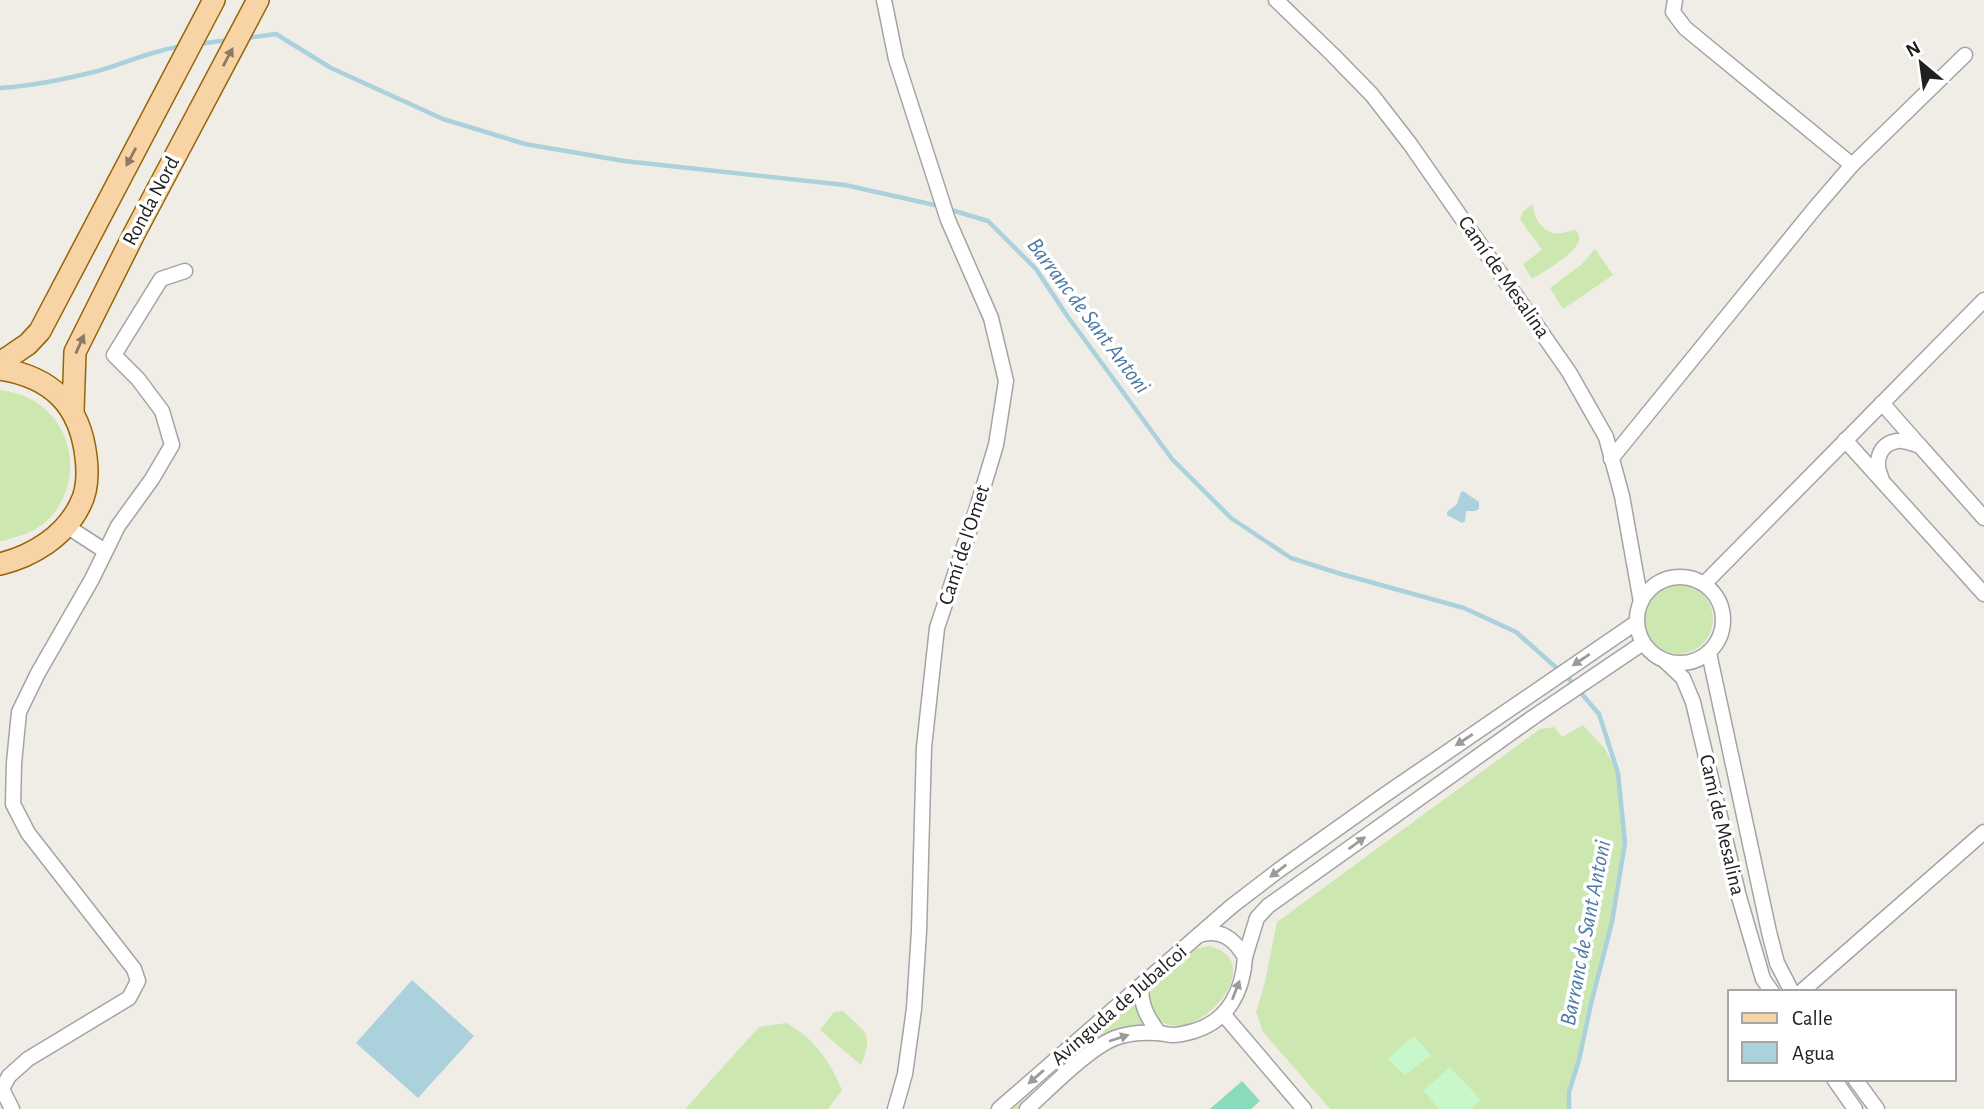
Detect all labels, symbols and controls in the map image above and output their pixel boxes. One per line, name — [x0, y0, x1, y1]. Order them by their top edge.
north arrow — [1886, 28, 1956, 98]
text: N — [1903, 38, 1924, 61]
one-way arrow — [222, 47, 234, 67]
one-way arrow — [125, 147, 137, 167]
street label: Ronda Nord — [119, 153, 183, 249]
street label: Camí de Mesalina — [1454, 212, 1554, 342]
water label: Barranc de Sant Antoni — [1022, 234, 1154, 398]
one-way arrow — [74, 334, 86, 354]
street label: Camí de l'Omet — [935, 482, 993, 608]
one-way arrow — [1572, 653, 1590, 667]
one-way arrow — [1455, 733, 1473, 747]
street label: Camí de Mesalina — [1696, 753, 1748, 898]
one-way arrow — [1348, 836, 1366, 850]
water label: Barranc de Sant Antoni — [1557, 838, 1615, 1028]
one-way arrow — [1269, 864, 1287, 878]
street label: Avinguda de Jubalcoi — [1047, 941, 1191, 1069]
one-way arrow — [1231, 979, 1242, 1000]
legend — [1728, 990, 1956, 1081]
text: Calle — [1792, 1008, 1833, 1029]
one-way arrow — [1109, 1032, 1130, 1043]
text: Agua — [1792, 1043, 1835, 1064]
one-way arrow — [1027, 1069, 1044, 1084]

